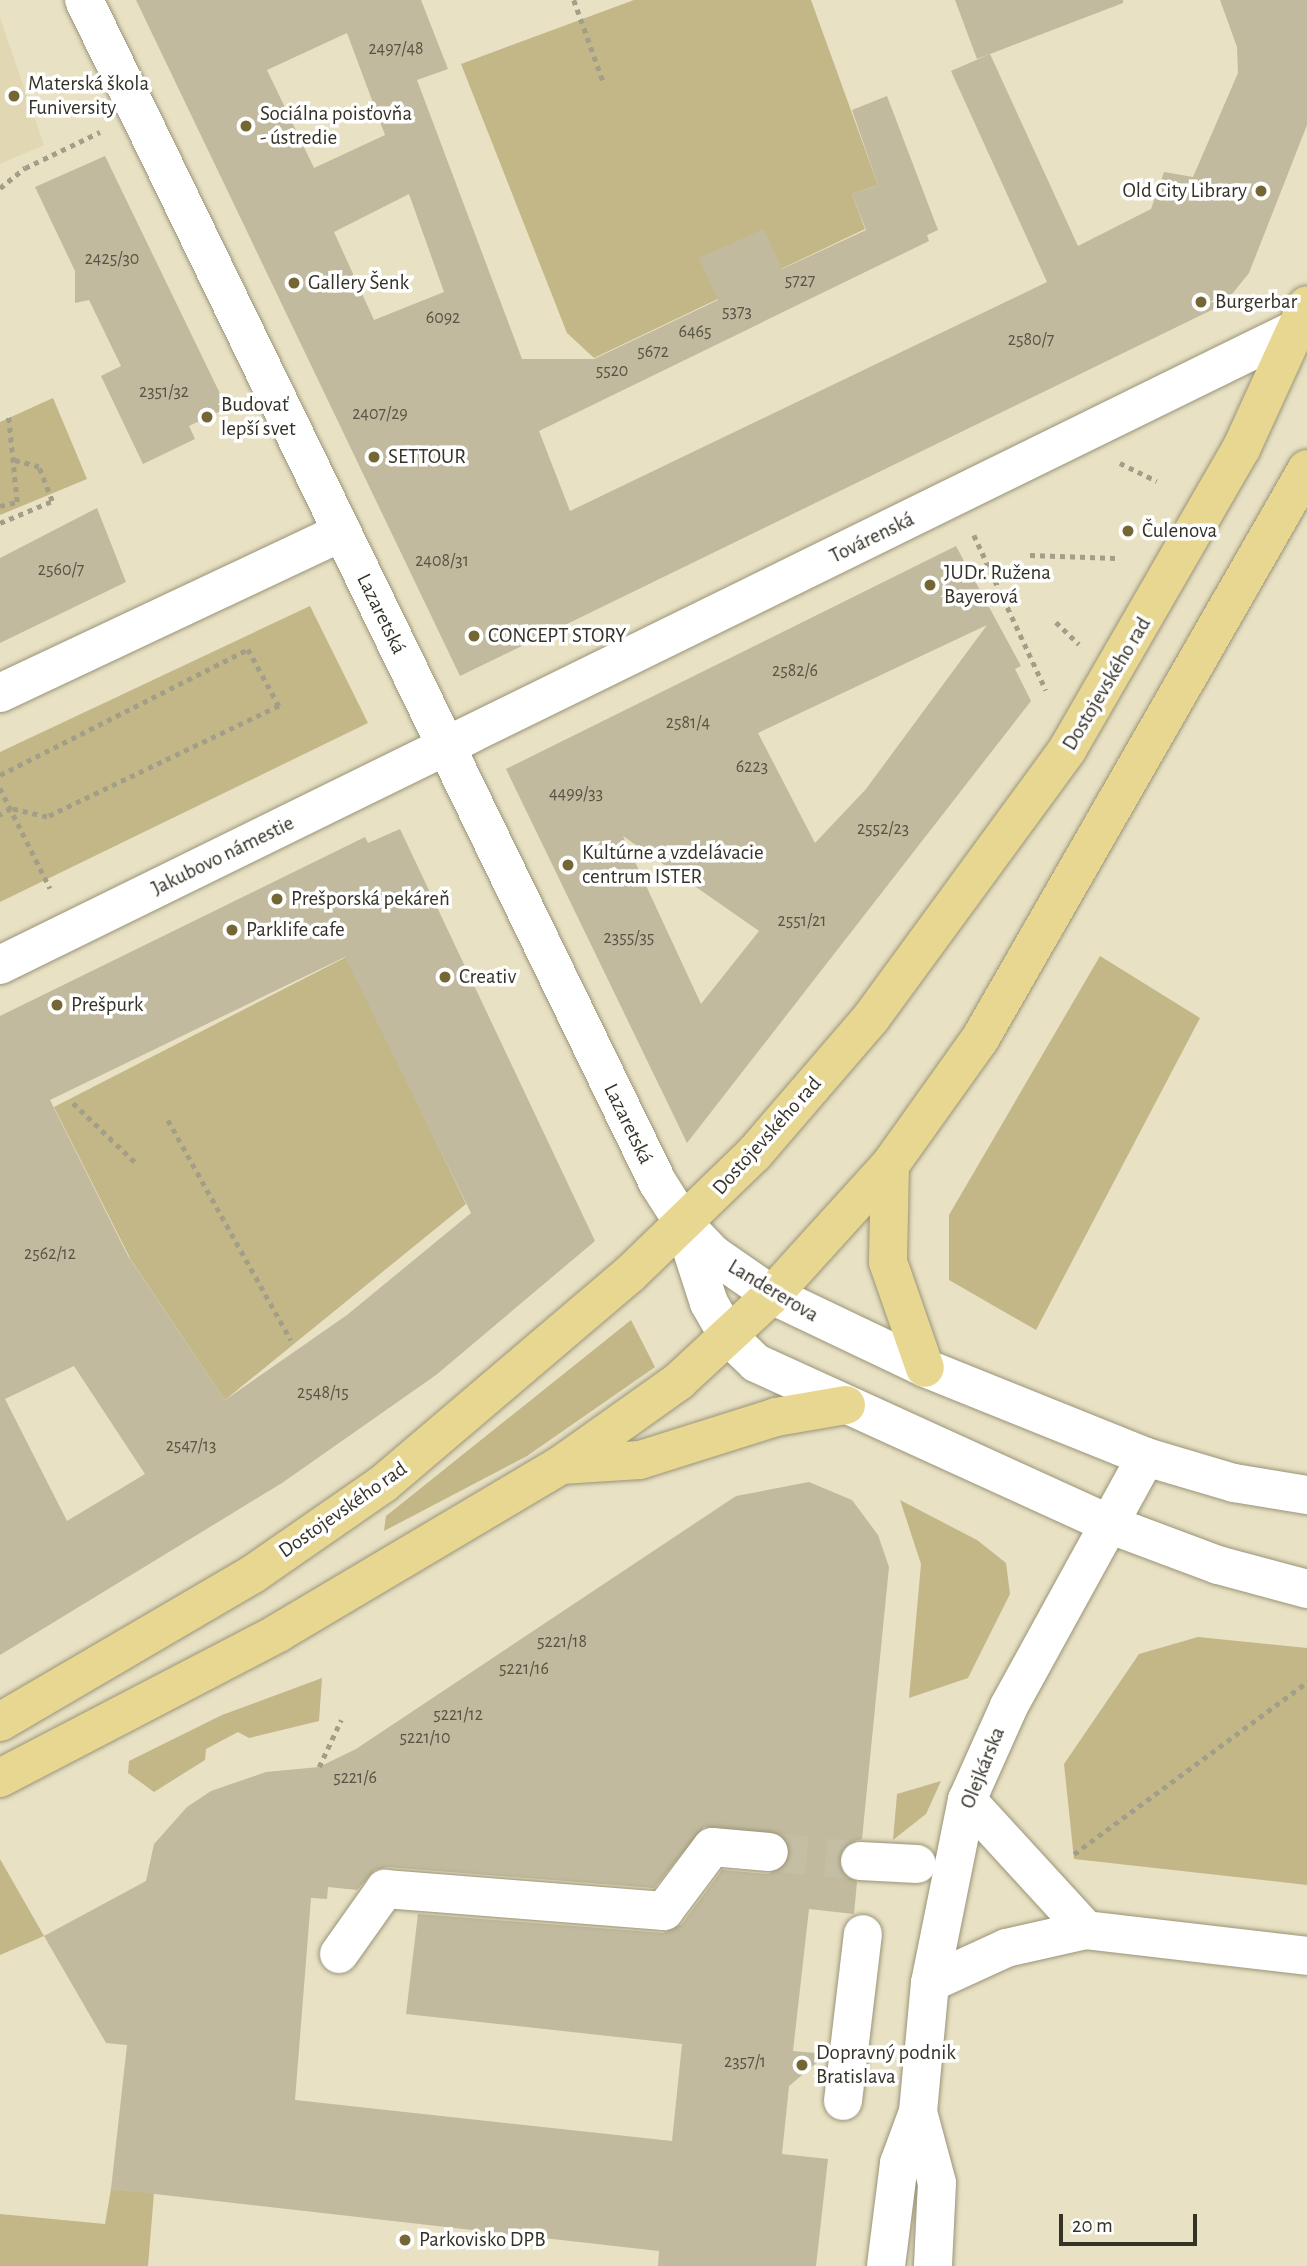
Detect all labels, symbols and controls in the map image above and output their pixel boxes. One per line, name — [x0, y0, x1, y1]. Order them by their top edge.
house number: 2497/48 — [368, 38, 424, 60]
place label: Materská škola Funiversity — [28, 71, 149, 121]
marker: Materská škola Funiversity — [6, 88, 22, 104]
place label: Sociálna poisťovňa - ústredie — [260, 101, 412, 151]
marker: Sociálna poisťovňa - ústredie — [238, 118, 254, 134]
place label: Old City Library — [1123, 178, 1247, 204]
marker: Old City Library — [1253, 183, 1269, 199]
house number: 2425/30 — [85, 248, 139, 270]
place label: Gallery Šenk — [308, 270, 409, 296]
house number: 5727 — [785, 270, 815, 292]
marker: Gallery Šenk — [286, 275, 302, 291]
place label: Burgerbar — [1215, 289, 1297, 315]
marker: Burgerbar — [1193, 294, 1209, 310]
house number: 5373 — [722, 301, 752, 323]
house number: 6092 — [426, 307, 460, 329]
house number: 6465 — [678, 321, 712, 343]
house number: 2580/7 — [1008, 329, 1054, 351]
house number: 5672 — [637, 341, 669, 363]
house number: 5520 — [596, 360, 628, 382]
house number: 2351/32 — [139, 381, 189, 403]
place label: Budovať lepší svet — [221, 392, 296, 442]
house number: 2407/29 — [352, 403, 408, 425]
marker: Budovať lepší svet — [199, 409, 215, 425]
place label: SETTOUR — [388, 444, 466, 470]
marker: SETTOUR — [366, 449, 382, 465]
street label: Továrenská — [826, 507, 918, 569]
place label: Čulenova — [1142, 518, 1217, 544]
marker: Čulenova — [1120, 523, 1136, 539]
house number: 2408/31 — [415, 550, 469, 572]
house number: 2560/7 — [38, 559, 84, 581]
place label: JUDr. Ružena Bayerová — [944, 560, 1051, 610]
street label: Lazaretská — [351, 570, 411, 658]
marker: JUDr. Ružena Bayerová — [922, 577, 938, 593]
street label: Dostojevského rad — [1057, 613, 1157, 755]
place label: CONCEPT STORY — [488, 623, 626, 649]
marker: CONCEPT STORY — [466, 628, 482, 644]
house number: 2582/6 — [772, 660, 818, 682]
house number: 2581/4 — [666, 712, 710, 734]
house number: 6223 — [736, 756, 768, 778]
house number: 4499/33 — [549, 783, 603, 805]
street label: Jakubovo námestie — [148, 811, 298, 901]
house number: 2552/23 — [857, 818, 909, 840]
place label: Kultúrne a vzdelávacie centrum ISTER — [582, 840, 764, 890]
marker: Kultúrne a vzdelávacie centrum ISTER — [560, 857, 576, 873]
place label: Prešporská pekáreň — [291, 886, 450, 912]
marker: Prešporská pekáreň — [269, 891, 285, 907]
house number: 2551/21 — [778, 910, 826, 932]
place label: Parklife cafe — [246, 917, 345, 943]
marker: Parklife cafe — [224, 922, 240, 938]
house number: 2355/35 — [604, 927, 654, 949]
place label: Creativ — [459, 964, 516, 990]
marker: Creativ — [437, 969, 453, 985]
place label: Prešpurk — [71, 992, 143, 1018]
marker: Prešpurk — [49, 997, 65, 1013]
street label: Dostojevského rad — [707, 1071, 827, 1201]
street label: Lazaretská — [598, 1080, 658, 1168]
house number: 2562/12 — [24, 1243, 76, 1265]
street label: Landererova — [723, 1254, 823, 1328]
house number: 2548/15 — [297, 1382, 349, 1404]
house number: 2547/13 — [166, 1435, 216, 1457]
street label: Dostojevského rad — [274, 1456, 412, 1564]
house number: 5221/18 — [537, 1631, 587, 1653]
house number: 5221/16 — [499, 1658, 549, 1680]
house number: 5221/12 — [433, 1704, 483, 1726]
street label: Olejkárska — [955, 1723, 1011, 1813]
house number: 5221/10 — [400, 1727, 450, 1749]
house number: 5221/6 — [333, 1767, 377, 1789]
place label: Dopravný podnik Bratislava — [816, 2040, 956, 2090]
house number: 2357/1 — [724, 2051, 766, 2073]
marker: Dopravný podnik Bratislava — [794, 2057, 810, 2073]
scale bar — [1062, 2200, 1200, 2244]
text: 20 m — [1072, 2215, 1113, 2236]
place label: Parkovisko DPB — [419, 2227, 545, 2253]
marker: Parkovisko DPB — [397, 2232, 413, 2248]

